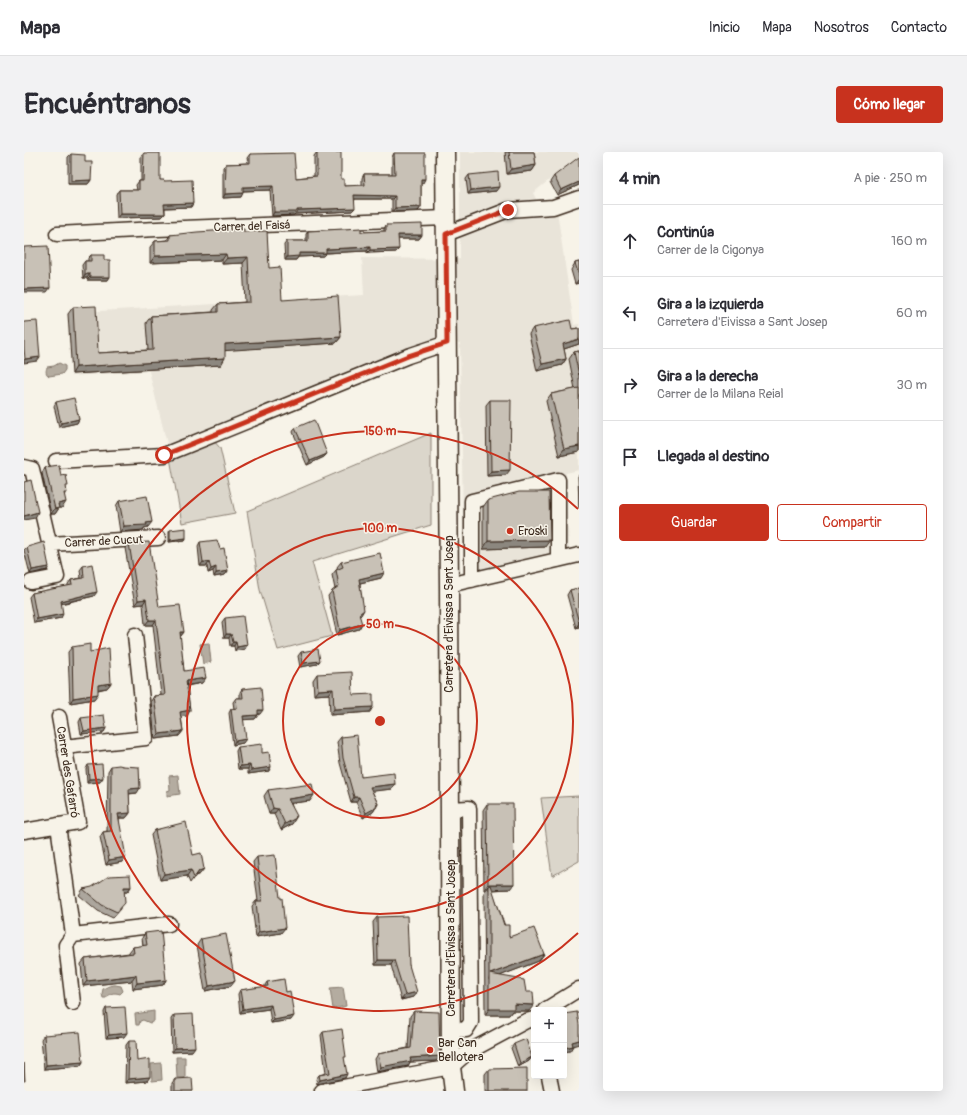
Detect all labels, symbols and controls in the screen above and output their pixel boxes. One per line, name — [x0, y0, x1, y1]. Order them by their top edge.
text: Mapa — [20, 16, 60, 40]
text: Inicio — [709, 19, 740, 36]
text: Mapa — [762, 19, 792, 36]
text: Nosotros — [814, 19, 869, 36]
text: Contacto — [891, 19, 947, 36]
button: Cómo llegar — [836, 86, 943, 123]
text: Encuéntranos — [24, 87, 191, 122]
text: 4 min — [619, 168, 660, 189]
text: A pie · 250 m — [853, 170, 927, 186]
route end — [499, 201, 517, 219]
street label: Carrer del Faisá — [213, 218, 291, 235]
text: Continúa — [657, 223, 714, 242]
icon: ahead — [619, 230, 641, 252]
text: 160 m — [891, 233, 927, 249]
text: Carrer de la Cigonya — [657, 242, 764, 258]
text: Gira a la izquierda — [657, 295, 764, 314]
icon: left — [619, 302, 641, 324]
text: 60 m — [896, 305, 927, 321]
text: Carretera d'Eivissa a Sant Josep — [657, 314, 828, 330]
text: Gira a la derecha — [657, 367, 758, 386]
icon: right — [619, 374, 641, 396]
text: 30 m — [897, 377, 927, 393]
text: Carrer de la Milana Reial — [657, 386, 784, 402]
text: 150 m — [364, 424, 397, 439]
route start — [155, 446, 173, 464]
icon: arrive — [619, 446, 641, 468]
text: Llegada al destino — [657, 447, 769, 466]
button: Guardar — [619, 504, 769, 541]
button: Compartir — [777, 504, 927, 541]
text: 100 m — [363, 521, 398, 536]
place label: Eroski — [518, 524, 547, 539]
marker: Eroski — [505, 526, 515, 536]
street label: Carrer de Cucut — [64, 532, 144, 551]
street label: Carretera d'Eivissa a Sant Josep — [442, 535, 457, 693]
text: 50 m — [366, 617, 394, 632]
centre of rings — [373, 714, 387, 728]
street label: Carrer des Gafarró — [53, 725, 82, 819]
street label: Carretera d'Eivissa a Sant Josep — [444, 859, 459, 1017]
map controls — [531, 1007, 567, 1079]
button: + — [531, 1007, 567, 1043]
place label: Bar Can Bellotera — [438, 1036, 484, 1065]
button: − — [531, 1043, 567, 1079]
marker: Bar Can Bellotera — [425, 1045, 435, 1055]

